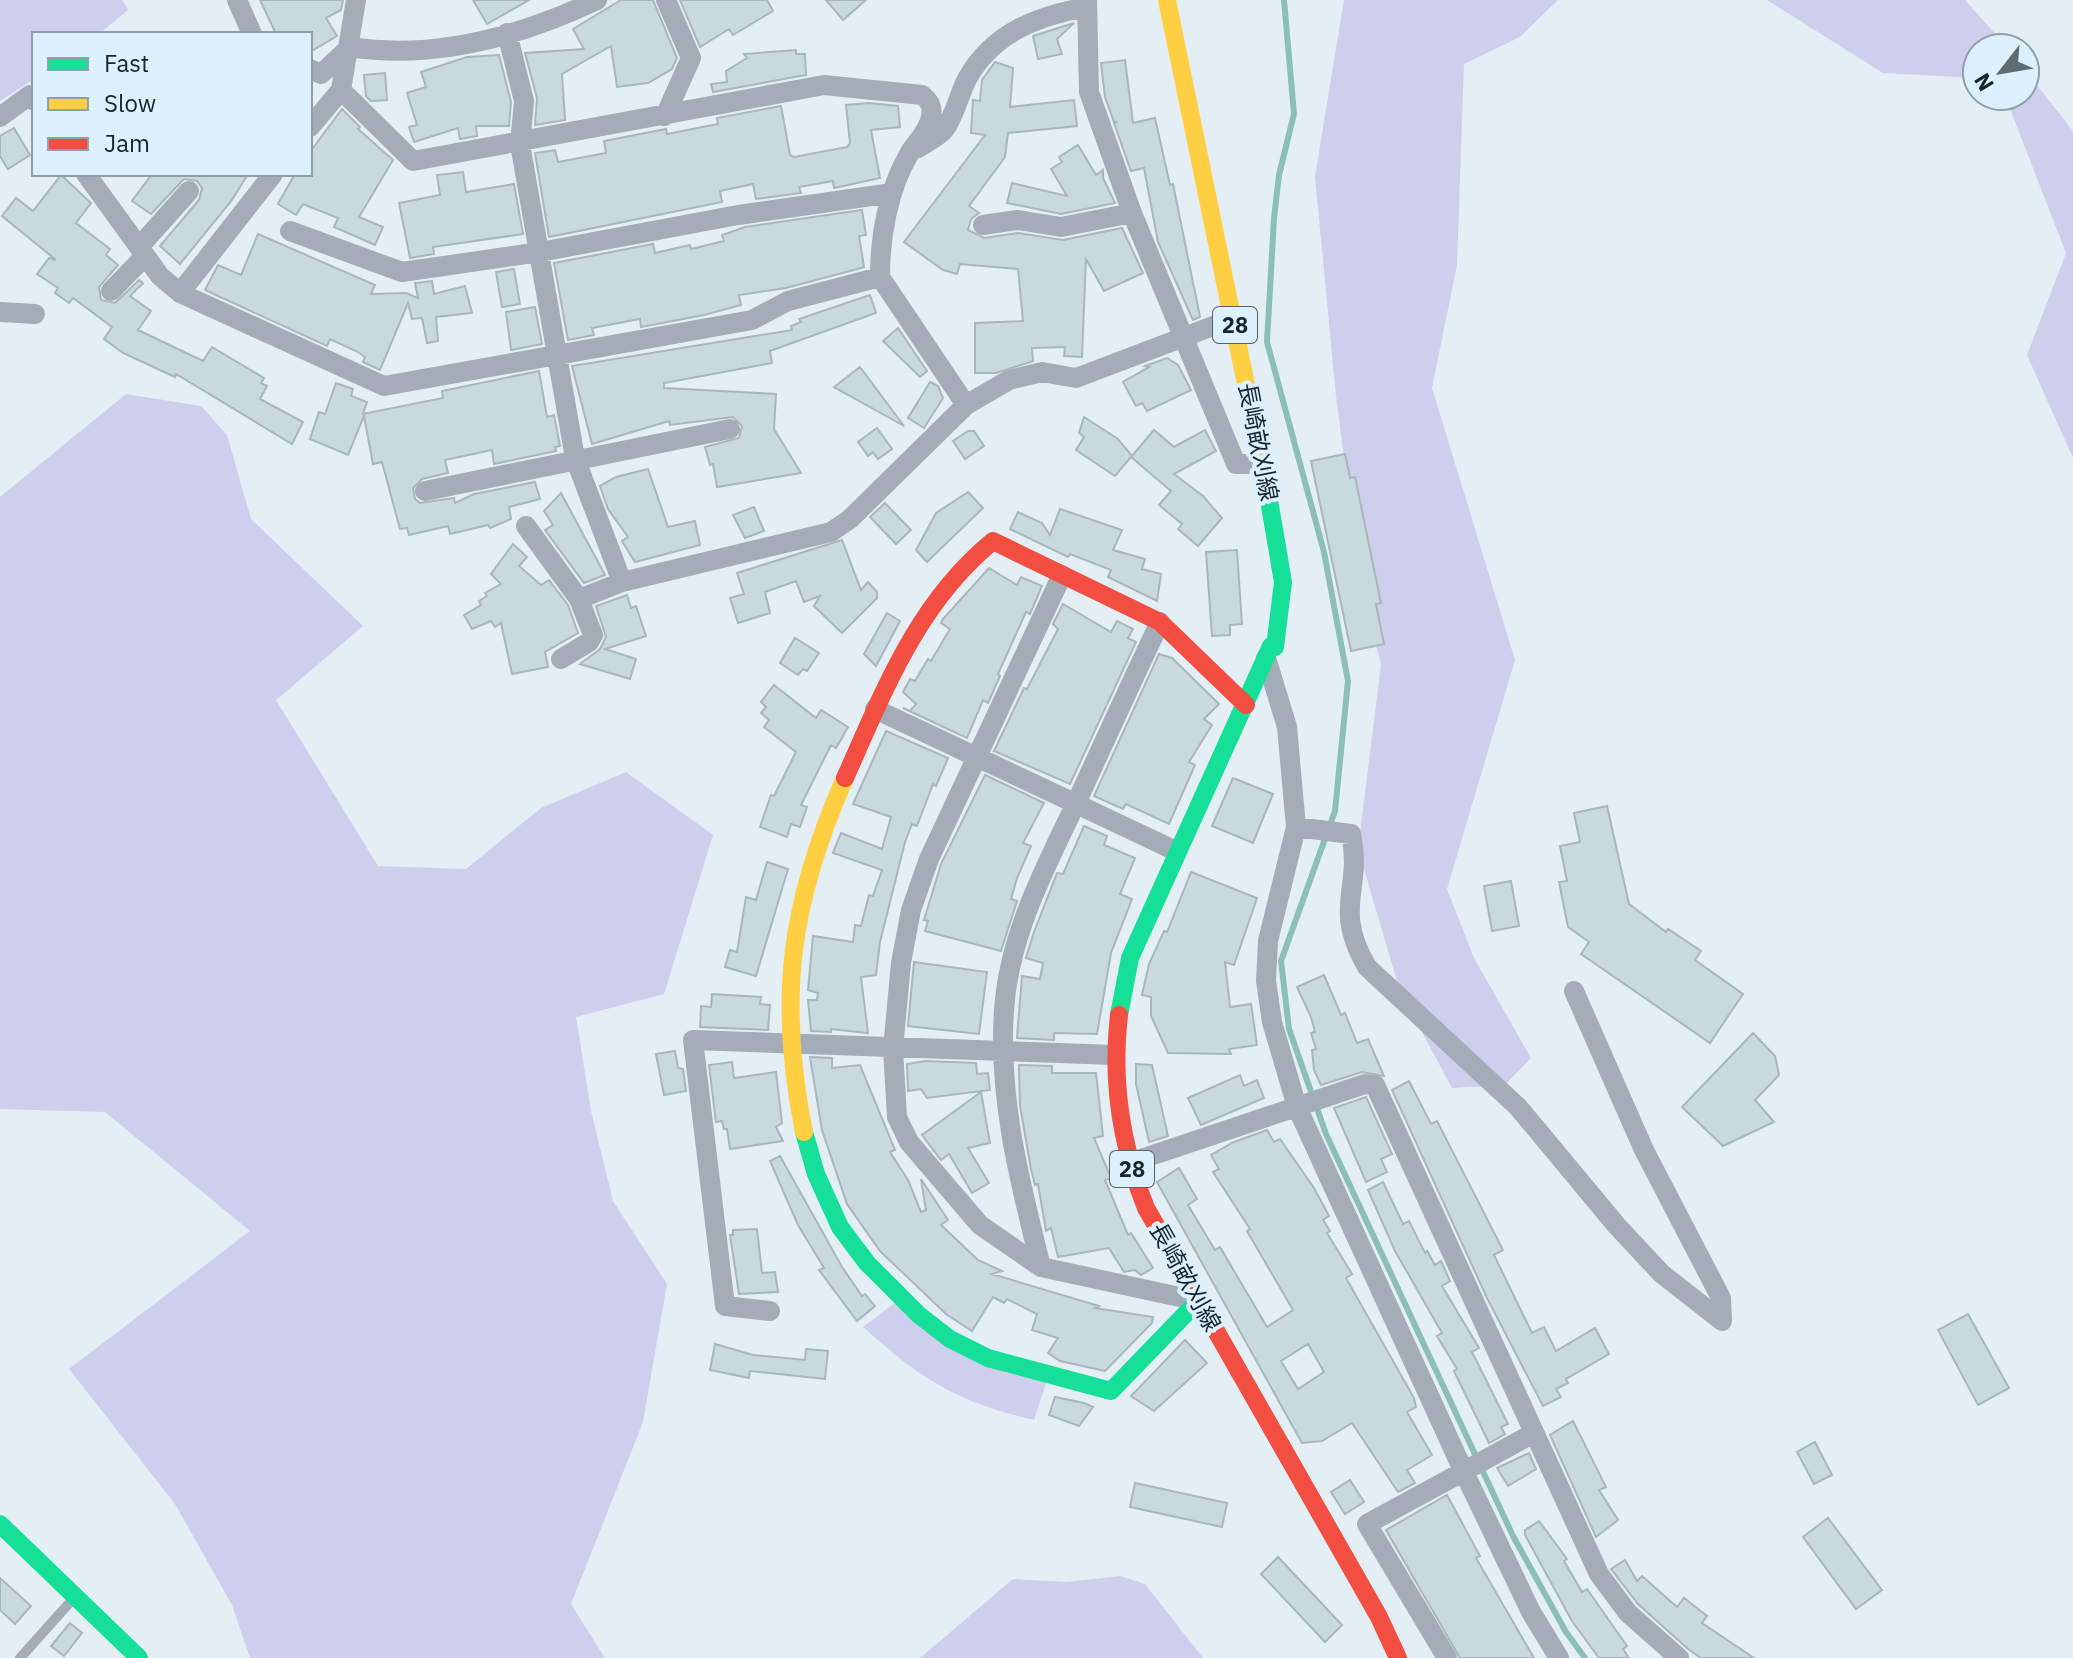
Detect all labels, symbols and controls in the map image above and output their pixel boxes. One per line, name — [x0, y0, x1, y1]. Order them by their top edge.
legend — [32, 32, 312, 176]
north arrow — [1961, 32, 2041, 112]
text: Fast — [104, 47, 149, 79]
text: N — [1967, 68, 2000, 97]
text: Slow — [104, 87, 156, 119]
text: Jam — [104, 127, 150, 159]
road number: 28 — [1213, 307, 1257, 343]
street label: 長崎畝刈線 — [1232, 380, 1286, 504]
road number: 28 — [1110, 1151, 1154, 1187]
street label: 長崎畝刈線 — [1143, 1216, 1229, 1337]

